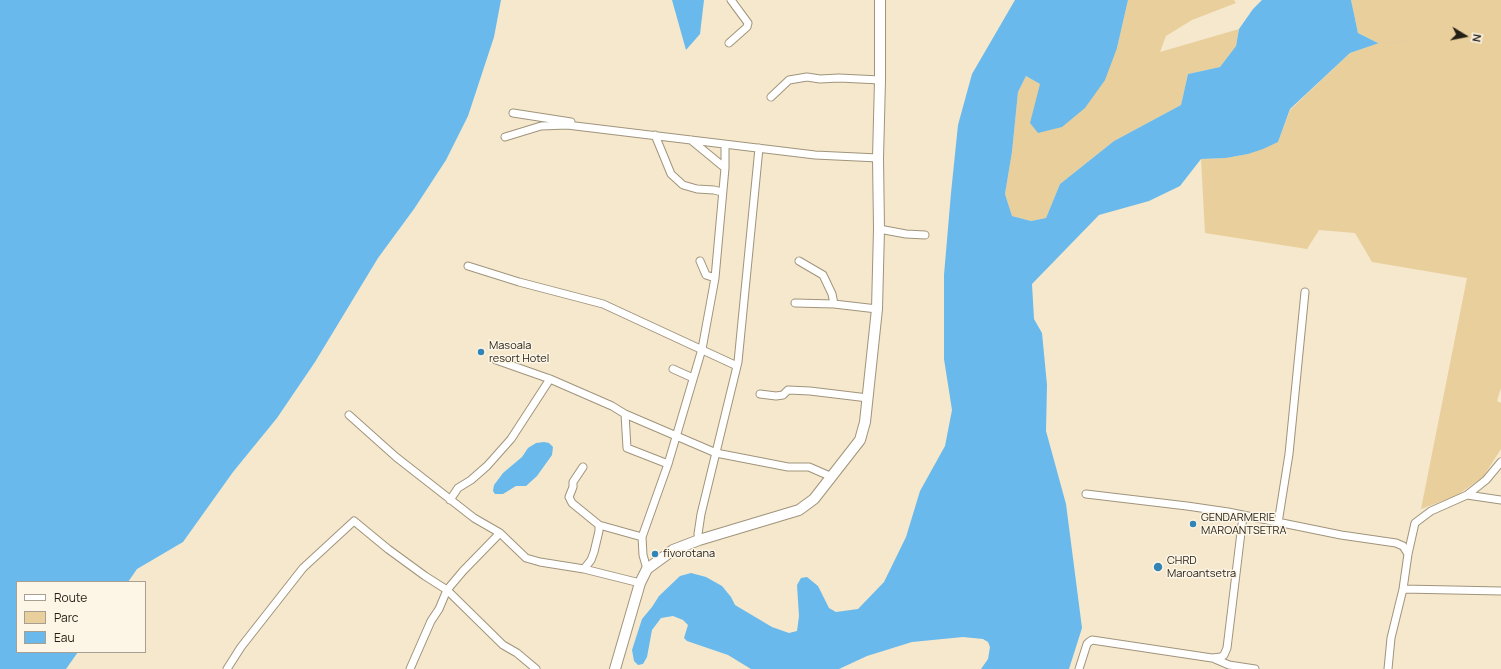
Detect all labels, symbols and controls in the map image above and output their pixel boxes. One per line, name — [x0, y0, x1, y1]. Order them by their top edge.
north arrow — [1445, 16, 1485, 56]
text: N — [1469, 33, 1485, 43]
place label: Masoala resort Hotel — [489, 339, 549, 365]
marker: Masoala resort Hotel — [476, 347, 486, 357]
place label: GENDARMERIE MAROANTSETRA — [1201, 511, 1286, 537]
marker: GENDARMERIE MAROANTSETRA — [1188, 519, 1198, 529]
place label: fivorotana — [663, 547, 715, 561]
marker: fivorotana — [650, 549, 660, 559]
place label: CHRD Maroantsetra — [1167, 554, 1236, 580]
marker: CHRD Maroantsetra — [1152, 561, 1164, 573]
legend — [16, 581, 146, 653]
text: Route — [54, 589, 87, 606]
text: Parc — [54, 609, 78, 626]
text: Eau — [54, 629, 75, 646]

